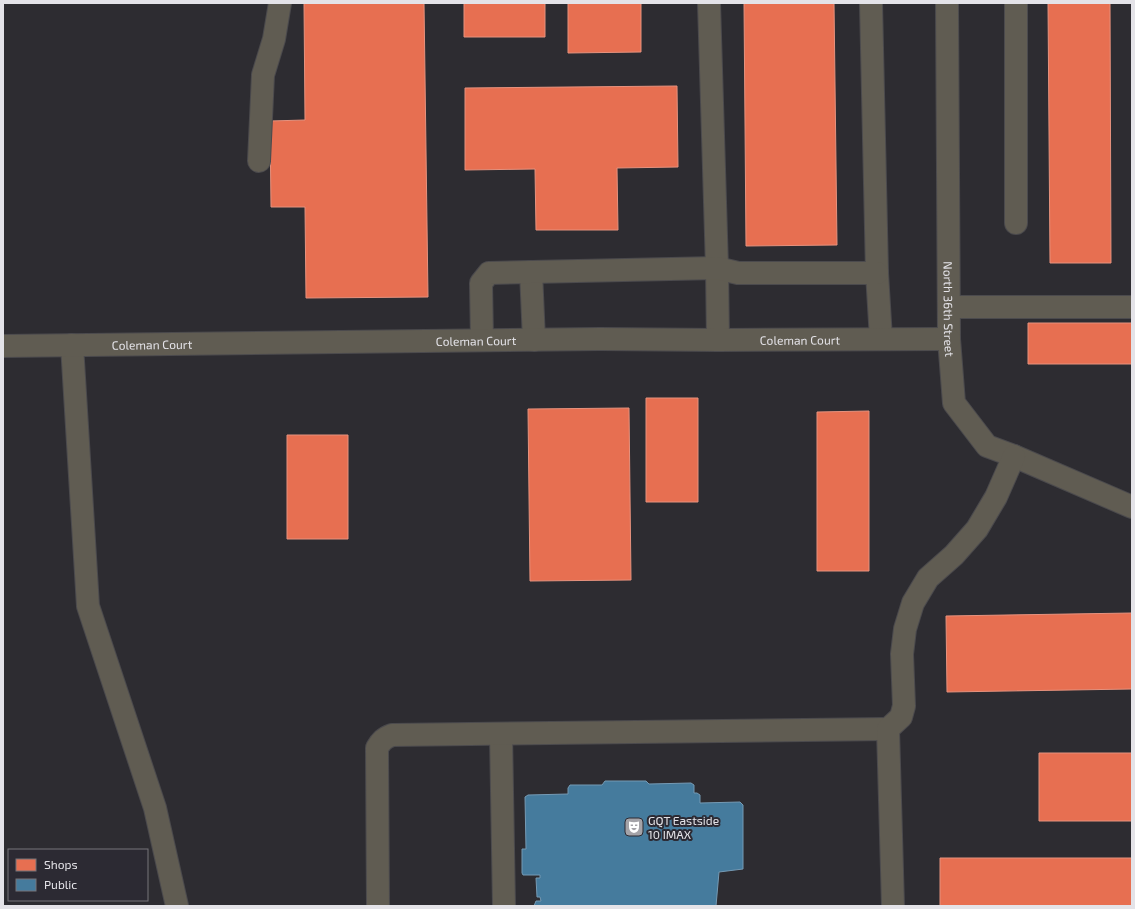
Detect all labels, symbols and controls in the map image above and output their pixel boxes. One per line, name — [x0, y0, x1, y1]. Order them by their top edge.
street label: North 36th Street — [942, 261, 957, 358]
street label: Coleman Court — [760, 332, 841, 347]
street label: Coleman Court — [436, 333, 517, 348]
street label: Coleman Court — [112, 337, 193, 352]
place label: GQT Eastside 10 IMAX — [648, 813, 719, 841]
theatre icon: GQT Eastside 10 IMAX — [623, 816, 645, 838]
legend — [8, 849, 148, 901]
text: Shops — [44, 857, 78, 871]
text: Public — [44, 877, 77, 891]

